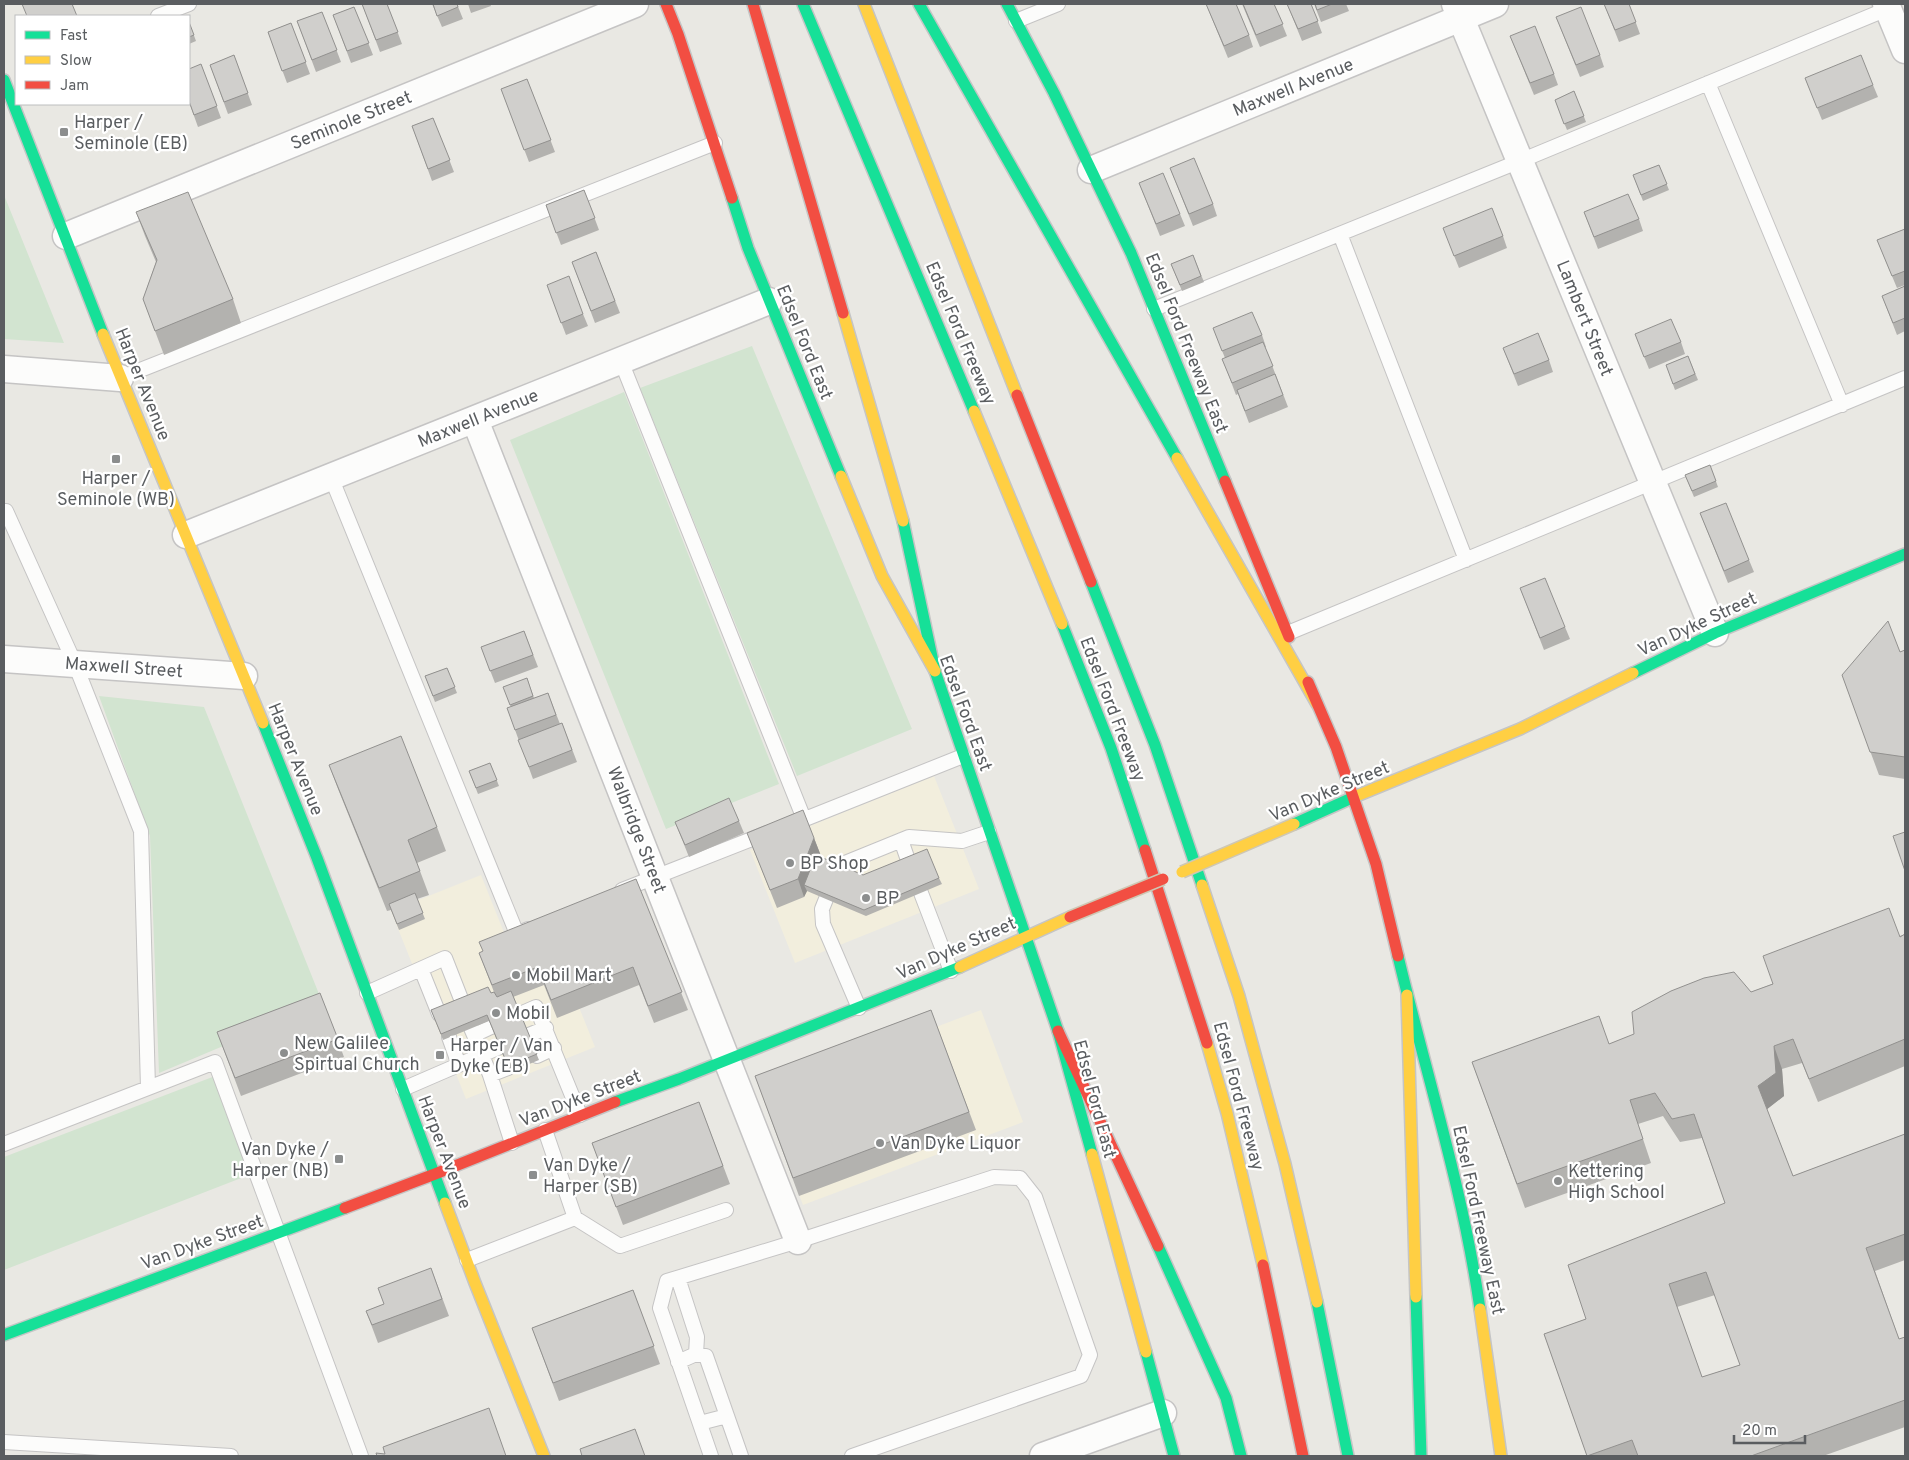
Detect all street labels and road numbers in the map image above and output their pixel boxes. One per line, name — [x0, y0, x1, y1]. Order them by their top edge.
street label: Maxwell Avenue — [1230, 54, 1357, 123]
street label: Seminole Street — [288, 87, 416, 156]
street label: Edsel Ford Freeway East — [1139, 250, 1232, 437]
street label: Lambert Street — [1550, 257, 1617, 380]
street label: Edsel Ford Freeway — [919, 259, 1000, 409]
street label: Edsel Ford East — [770, 282, 837, 403]
street label: Harper Avenue — [109, 325, 175, 444]
street label: Maxwell Avenue — [415, 385, 542, 454]
street label: Van Dyke Street — [1634, 588, 1761, 663]
street label: Edsel Ford Freeway — [1073, 634, 1150, 785]
street label: Edsel Ford East — [933, 652, 996, 775]
street label: Maxwell Street — [64, 653, 184, 684]
street label: Harper Avenue — [262, 700, 328, 819]
street label: Van Dyke Street — [1266, 757, 1393, 828]
street label: Walbridge Street — [601, 764, 670, 897]
street label: Van Dyke Street — [893, 913, 1020, 986]
street label: Edsel Ford Freeway — [1207, 1019, 1268, 1173]
street label: Edsel Ford East — [1067, 1038, 1120, 1161]
street label: Van Dyke Street — [516, 1066, 645, 1133]
street label: Harper Avenue — [411, 1093, 476, 1213]
street label: Edsel Ford Freeway East — [1446, 1124, 1509, 1317]
street label: Van Dyke Street — [138, 1211, 267, 1276]

